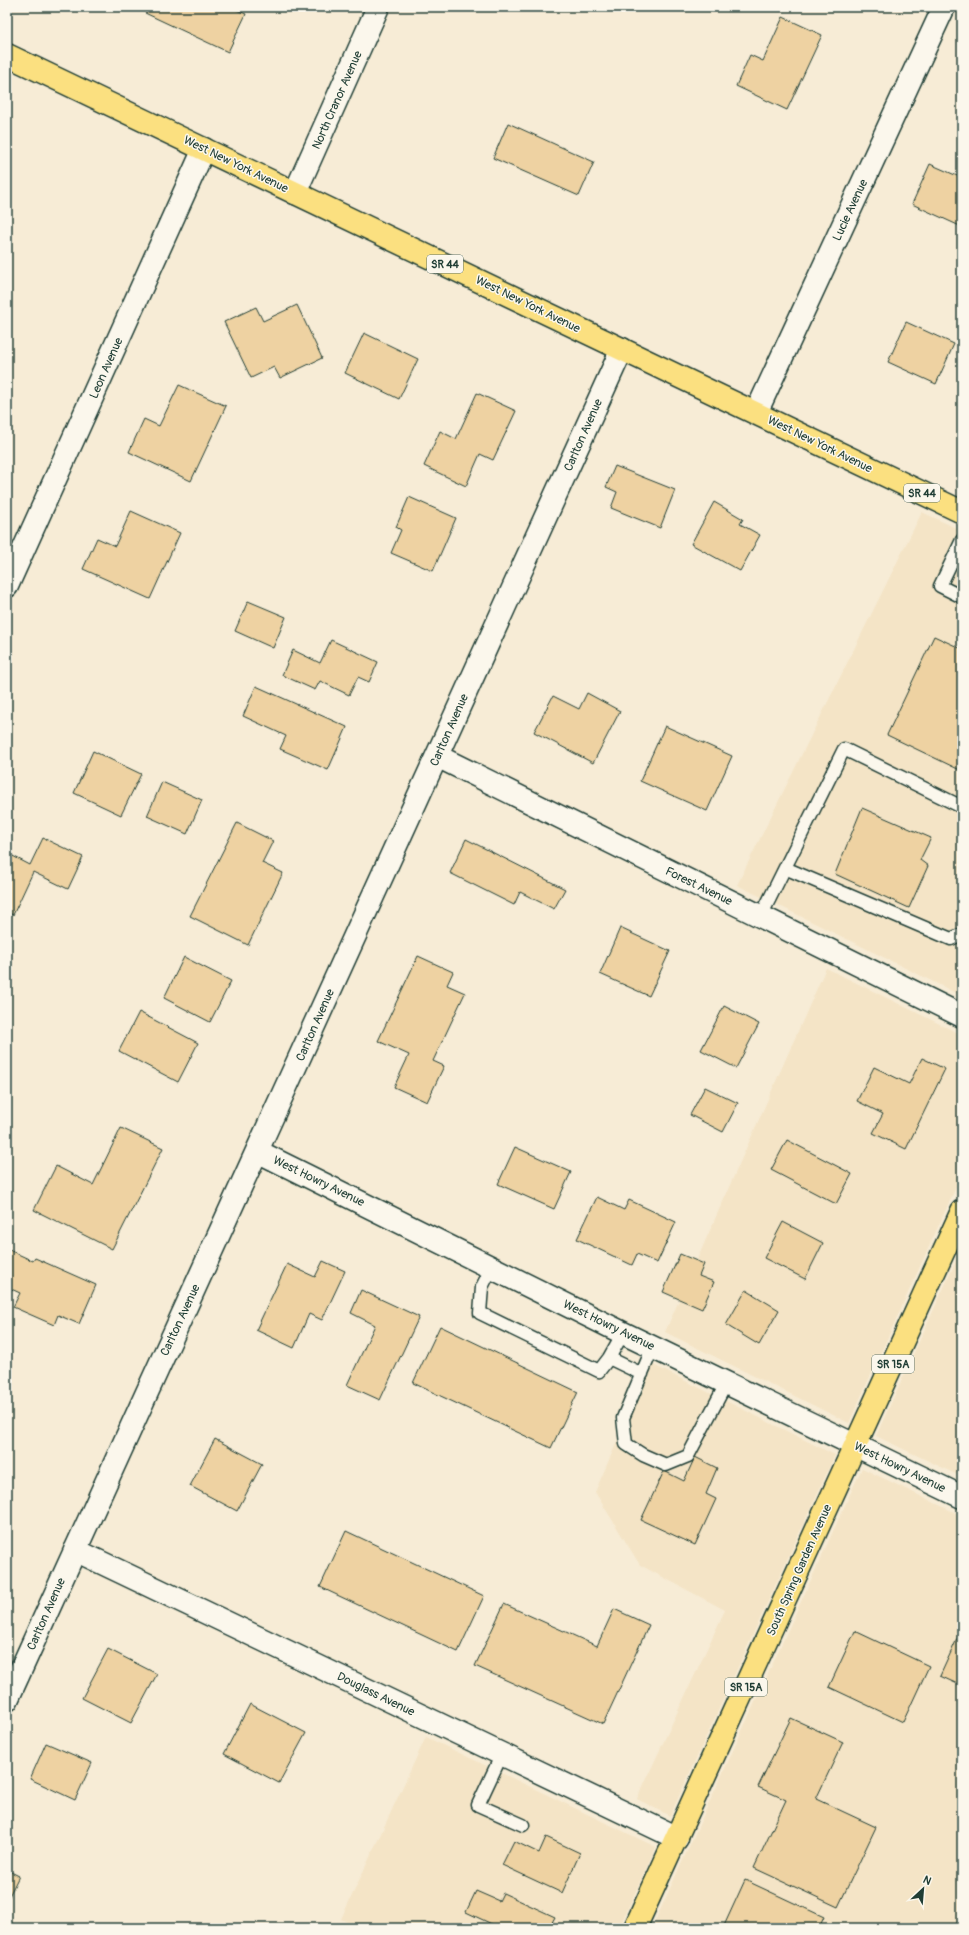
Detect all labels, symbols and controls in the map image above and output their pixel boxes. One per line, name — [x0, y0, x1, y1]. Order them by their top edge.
street label: North Cranor Avenue — [309, 49, 366, 152]
street label: West New York Avenue — [181, 133, 291, 196]
street label: Lucie Avenue — [830, 177, 871, 243]
road number: SR 44 — [427, 255, 463, 273]
street label: West New York Avenue — [473, 273, 583, 336]
street label: Leon Avenue — [86, 335, 127, 401]
street label: Carlton Avenue — [561, 397, 606, 474]
street label: West New York Avenue — [765, 413, 875, 476]
road number: SR 44 — [904, 484, 940, 502]
street label: Carlton Avenue — [427, 692, 472, 769]
street label: Forest Avenue — [663, 864, 735, 909]
street label: Carlton Avenue — [293, 987, 338, 1064]
street label: West Howry Avenue — [271, 1153, 367, 1210]
street label: Carlton Avenue — [157, 1282, 204, 1359]
street label: West Howry Avenue — [561, 1297, 657, 1354]
road number: SR 15A — [872, 1355, 914, 1373]
street label: West Howry Avenue — [852, 1439, 948, 1496]
street label: South Spring Garden Avenue — [764, 1502, 835, 1638]
street label: Carlton Avenue — [24, 1576, 69, 1653]
street label: Douglass Avenue — [334, 1669, 417, 1720]
road number: SR 15A — [725, 1678, 767, 1696]
north arrow — [903, 1869, 943, 1909]
text: N — [921, 1873, 934, 1888]

